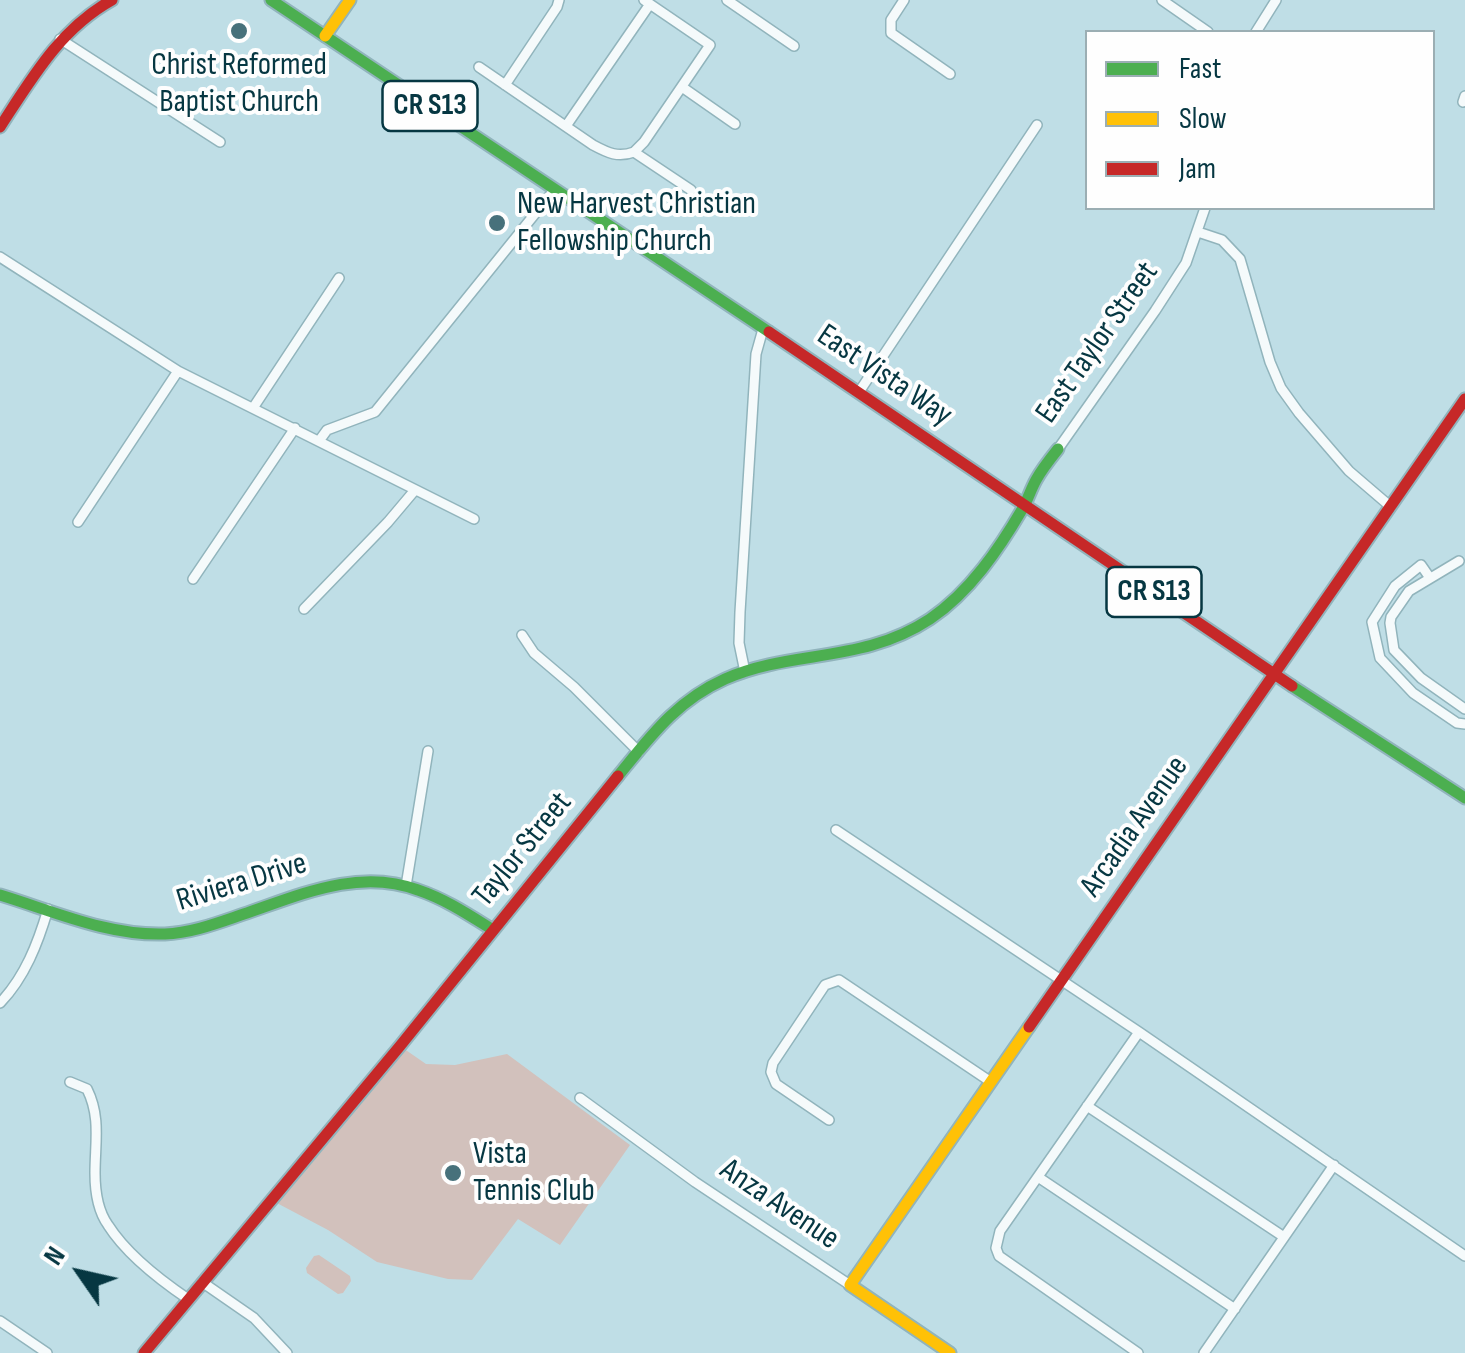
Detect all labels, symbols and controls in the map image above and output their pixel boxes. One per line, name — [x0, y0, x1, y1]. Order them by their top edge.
marker: Christ Reformed Baptist Church — [228, 20, 250, 42]
legend — [1085, 30, 1435, 210]
place label: Christ Reformed Baptist Church — [151, 47, 327, 122]
text: Fast — [1179, 51, 1221, 87]
road number: CR S13 — [382, 81, 478, 131]
text: Slow — [1179, 101, 1227, 137]
text: Jam — [1179, 151, 1216, 187]
place label: New Harvest Christian Fellowship Church — [517, 186, 756, 261]
marker: New Harvest Christian Fellowship Church — [486, 212, 508, 234]
street label: East Taylor Street — [1028, 255, 1168, 431]
street label: East Vista Way — [809, 317, 959, 435]
road number: CR S13 — [1106, 567, 1202, 617]
street label: Arcadia Avenue — [1073, 749, 1197, 905]
street label: Taylor Street — [465, 785, 581, 915]
street label: Riviera Drive — [172, 845, 312, 921]
place label: Vista Tennis Club — [473, 1136, 595, 1211]
street label: Anza Avenue — [712, 1151, 846, 1259]
marker: Vista Tennis Club — [442, 1162, 464, 1184]
north arrow — [30, 1223, 130, 1323]
text: N — [37, 1241, 73, 1271]

